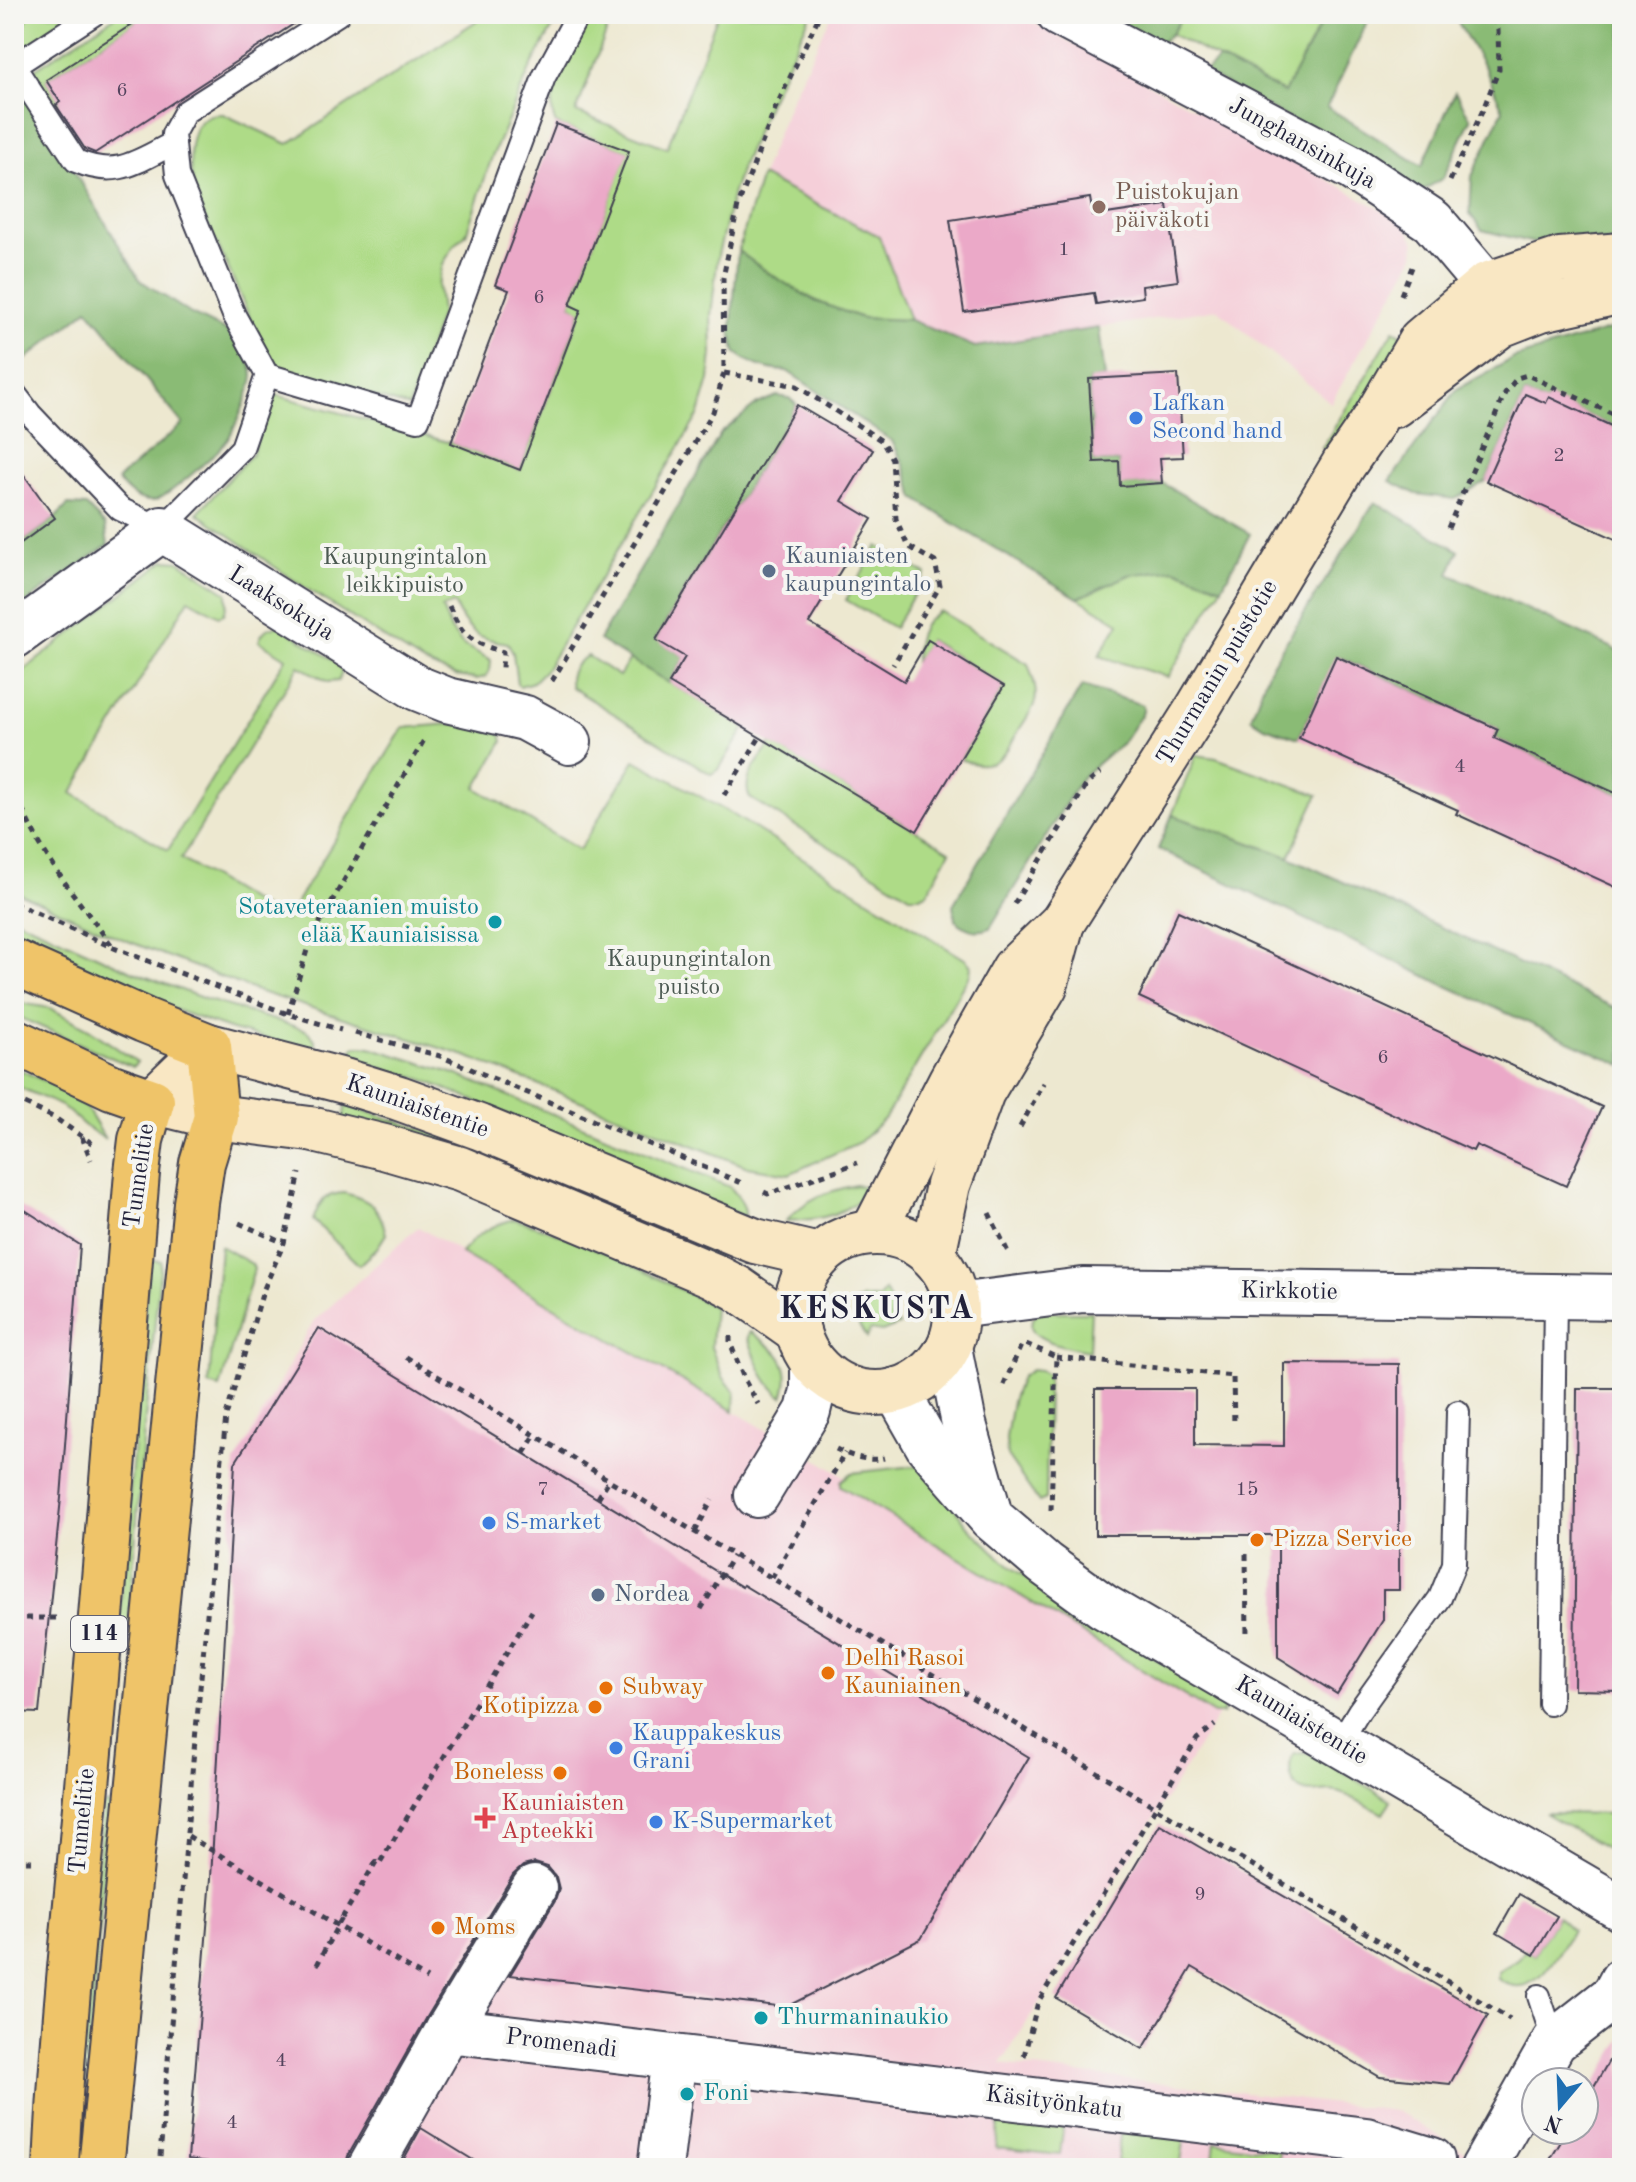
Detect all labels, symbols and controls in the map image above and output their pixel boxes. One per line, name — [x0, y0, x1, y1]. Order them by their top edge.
house number: 6 — [116, 81, 128, 101]
street label: Junghansinkuja — [1224, 94, 1380, 194]
place label: Puistokujan päiväkoti — [1115, 181, 1239, 233]
marker: Puistokujan päiväkoti — [1090, 198, 1108, 216]
house number: 1 — [1058, 240, 1070, 260]
house number: 6 — [533, 288, 545, 308]
place label: Lafkan Second hand — [1152, 392, 1283, 444]
marker: Lafkan Second hand — [1127, 409, 1145, 427]
house number: 2 — [1553, 446, 1565, 466]
place label: Kauniaisten kaupungintalo — [785, 545, 931, 597]
park label: Kaupungintalon leikkipuisto — [322, 546, 488, 598]
street label: Laaksokuja — [224, 562, 338, 646]
marker: Kauniaisten kaupungintalo — [760, 562, 778, 580]
street label: Thurmanin puistotie — [1153, 576, 1283, 770]
house number: 4 — [1454, 757, 1466, 777]
place label: Sotaveteraanien muisto elää Kauniaisissa — [238, 896, 479, 948]
marker: Sotaveteraanien muisto elää Kauniaisissa — [486, 913, 504, 931]
park label: Kaupungintalon puisto — [606, 948, 772, 1000]
house number: 6 — [1377, 1048, 1389, 1068]
street label: Kauniaistentie — [342, 1071, 492, 1143]
street label: Tunnelitie — [121, 1122, 159, 1230]
street label: Kirkkotie — [1240, 1279, 1338, 1305]
district label: KESKUSTA — [779, 1294, 975, 1326]
house number: 7 — [537, 1480, 549, 1500]
house number: 15 — [1235, 1480, 1259, 1500]
place label: S-market — [505, 1511, 601, 1535]
marker: S-market — [480, 1514, 498, 1532]
place label: Pizza Service — [1273, 1528, 1412, 1552]
marker: Pizza Service — [1248, 1531, 1266, 1549]
place label: Nordea — [614, 1583, 690, 1607]
marker: Nordea — [589, 1586, 607, 1604]
road number: 114 — [71, 1616, 127, 1652]
place label: Delhi Rasoi Kauniainen — [844, 1647, 964, 1699]
marker: Delhi Rasoi Kauniainen — [819, 1664, 837, 1682]
street label: Kauniaistentie — [1231, 1672, 1371, 1770]
place label: Subway — [622, 1676, 704, 1700]
marker: Subway — [597, 1679, 615, 1697]
place label: Kotipizza — [482, 1695, 579, 1719]
marker: Kotipizza — [586, 1698, 604, 1716]
place label: Kauppakeskus Grani — [632, 1722, 781, 1774]
marker: Kauppakeskus Grani — [607, 1739, 625, 1757]
place label: Boneless — [453, 1761, 544, 1785]
marker: Boneless — [551, 1764, 569, 1782]
street label: Tunnelitie — [66, 1767, 100, 1875]
place label: Kauniaisten Apteekki — [501, 1792, 624, 1844]
marker: Kauniaisten Apteekki — [476, 1809, 494, 1827]
place label: K-Supermarket — [672, 1810, 833, 1834]
marker: K-Supermarket — [647, 1813, 665, 1831]
house number: 9 — [1194, 1885, 1206, 1905]
place label: Moms — [454, 1916, 516, 1940]
marker: Moms — [429, 1919, 447, 1937]
place label: Thurmaninaukio — [777, 2006, 949, 2030]
marker: Thurmaninaukio — [752, 2009, 770, 2027]
street label: Promenadi — [504, 2025, 618, 2063]
house number: 4 — [275, 2051, 287, 2071]
north arrow — [1520, 2066, 1600, 2146]
place label: Foni — [703, 2082, 749, 2106]
street label: Käsityönkatu — [984, 2083, 1124, 2123]
marker: Foni — [678, 2085, 696, 2103]
text: N — [1542, 2110, 1566, 2136]
house number: 4 — [226, 2113, 238, 2133]

